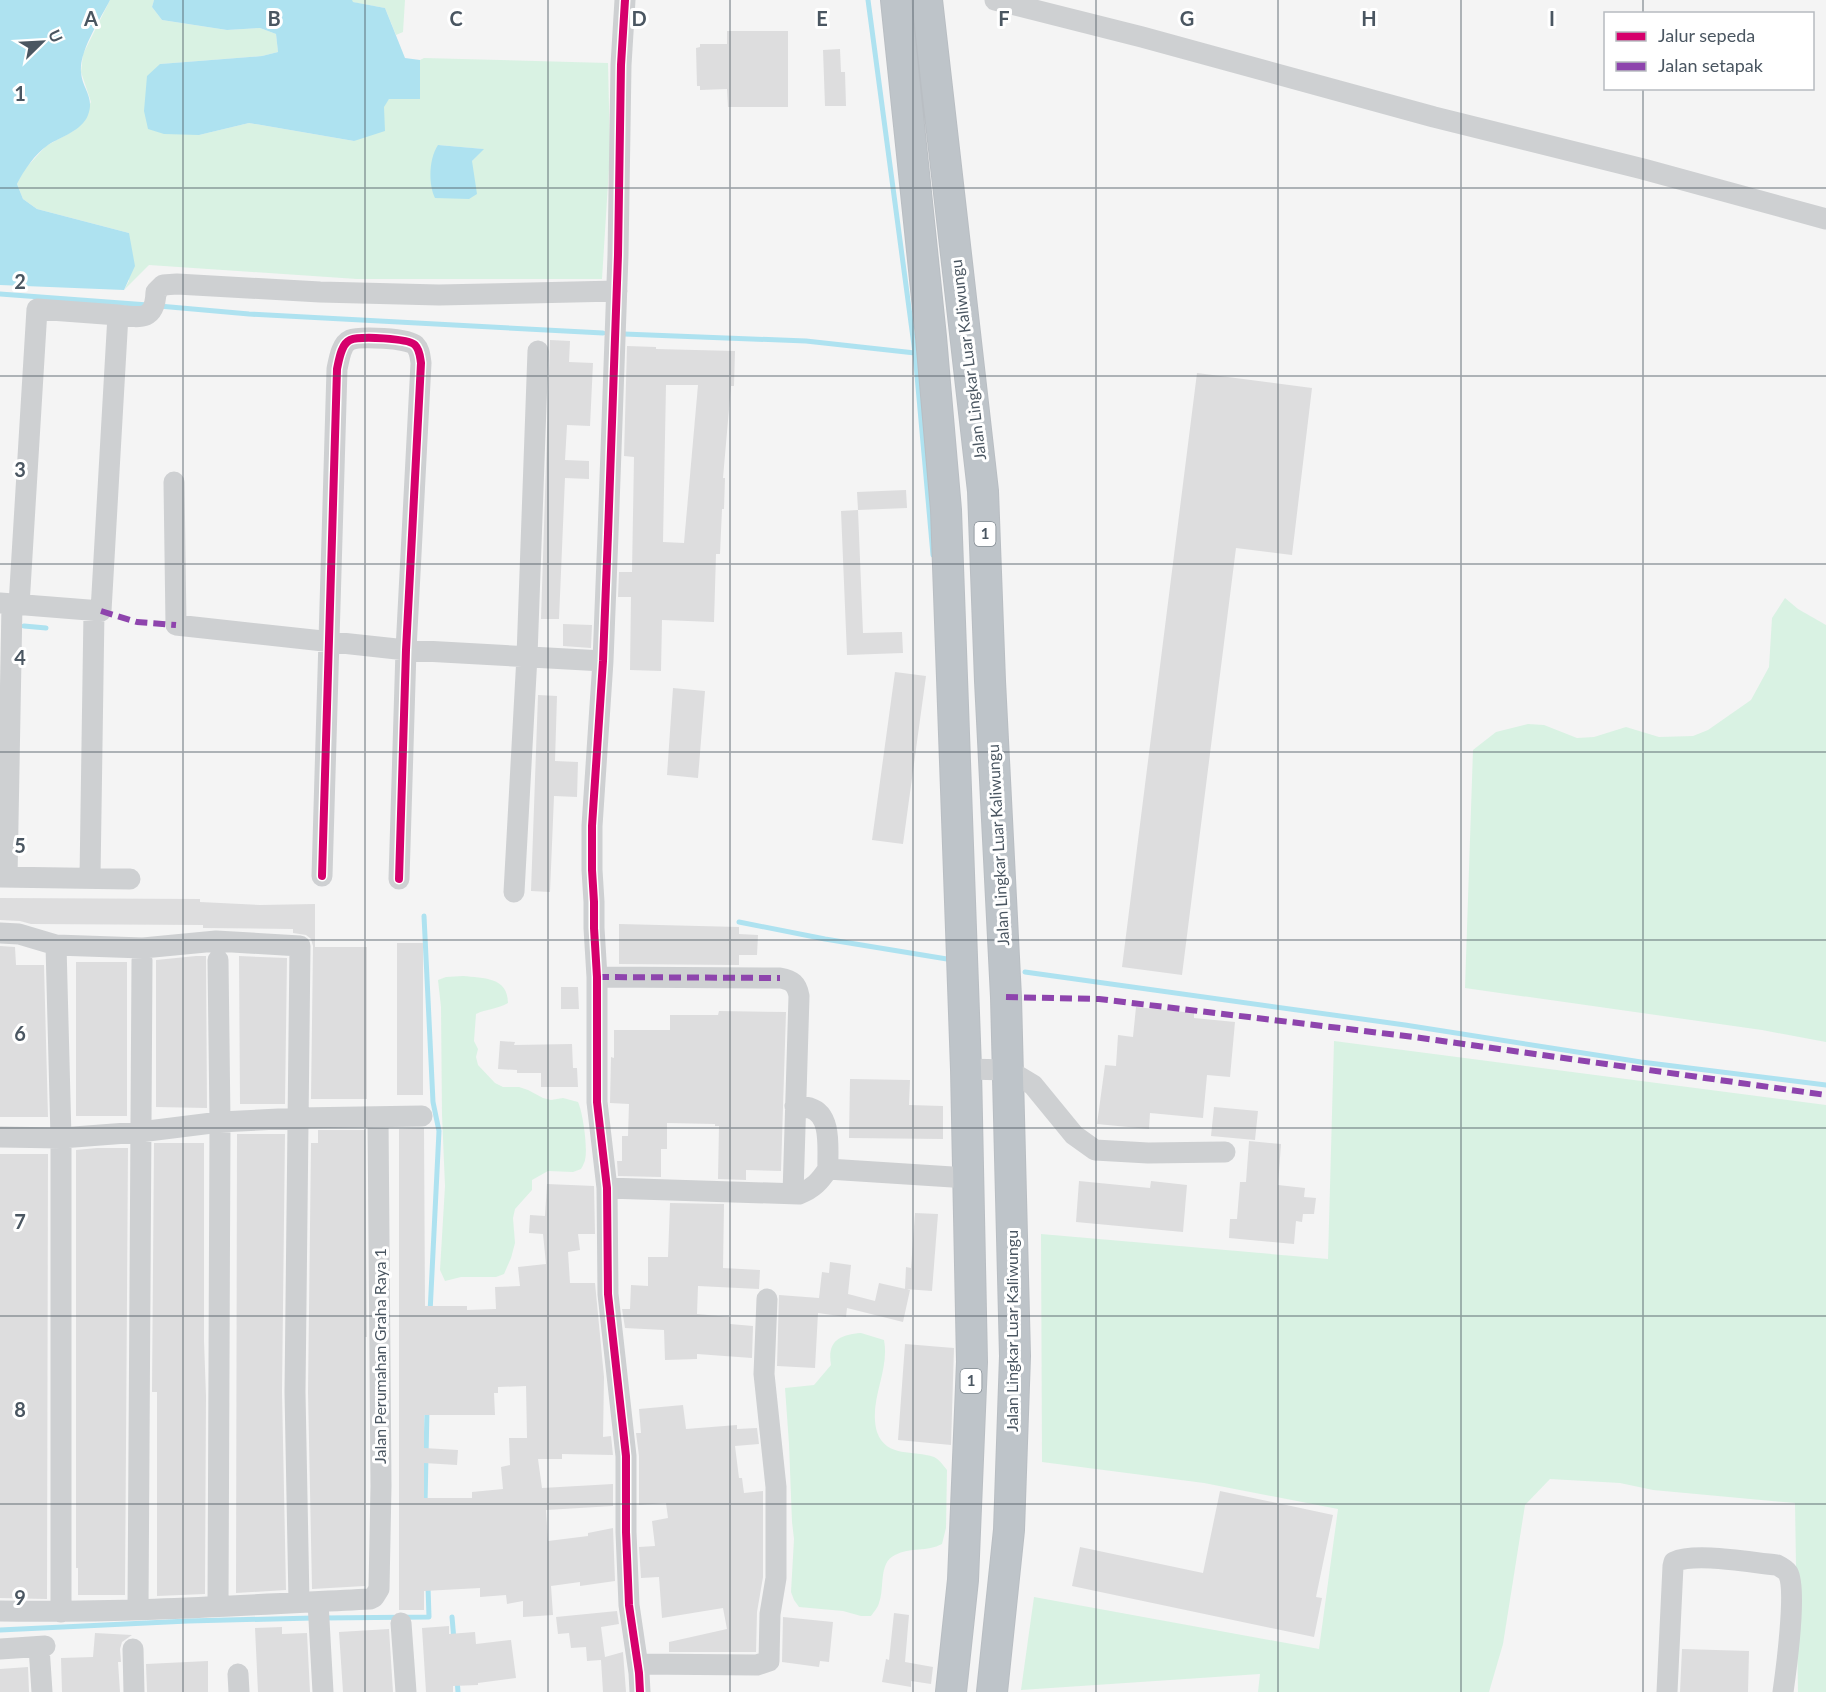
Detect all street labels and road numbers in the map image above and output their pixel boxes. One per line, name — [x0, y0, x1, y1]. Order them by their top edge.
street label: Jalan Lingkar Luar Kaliwungu — [946, 259, 989, 462]
road number: 1 — [974, 522, 996, 546]
street label: Jalan Lingkar Luar Kaliwungu — [983, 744, 1012, 946]
street label: Jalan Lingkar Luar Kaliwungu — [1002, 1230, 1021, 1432]
street label: Jalan Perumahan Graha Raya 1 — [370, 1248, 389, 1464]
road number: 1 — [960, 1369, 982, 1393]

